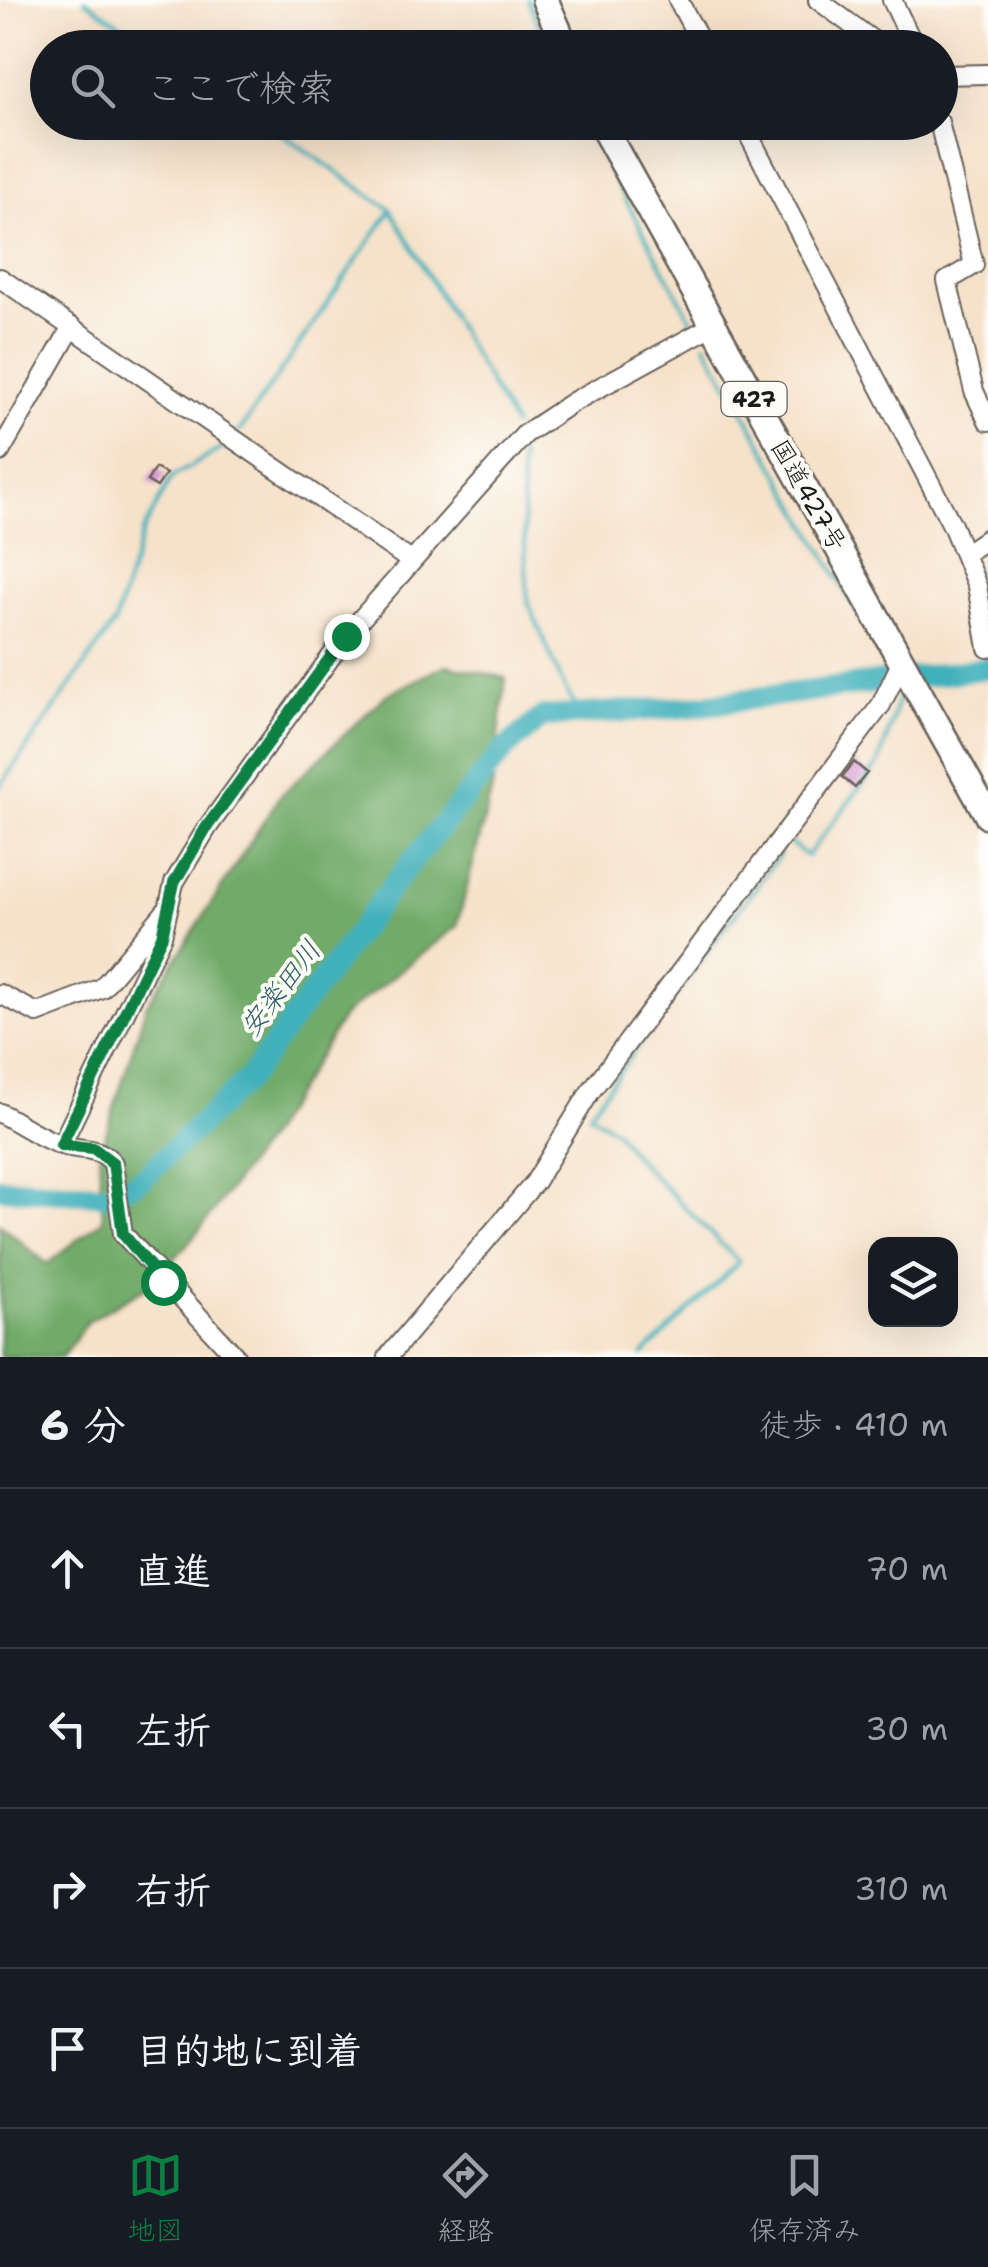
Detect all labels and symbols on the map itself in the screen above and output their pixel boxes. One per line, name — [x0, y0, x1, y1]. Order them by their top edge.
road number: 427 — [722, 382, 786, 416]
street label: 国道427号 — [763, 433, 855, 557]
route end — [324, 614, 370, 660]
water label: 安楽田川 — [231, 932, 329, 1044]
route start — [141, 1260, 187, 1306]

